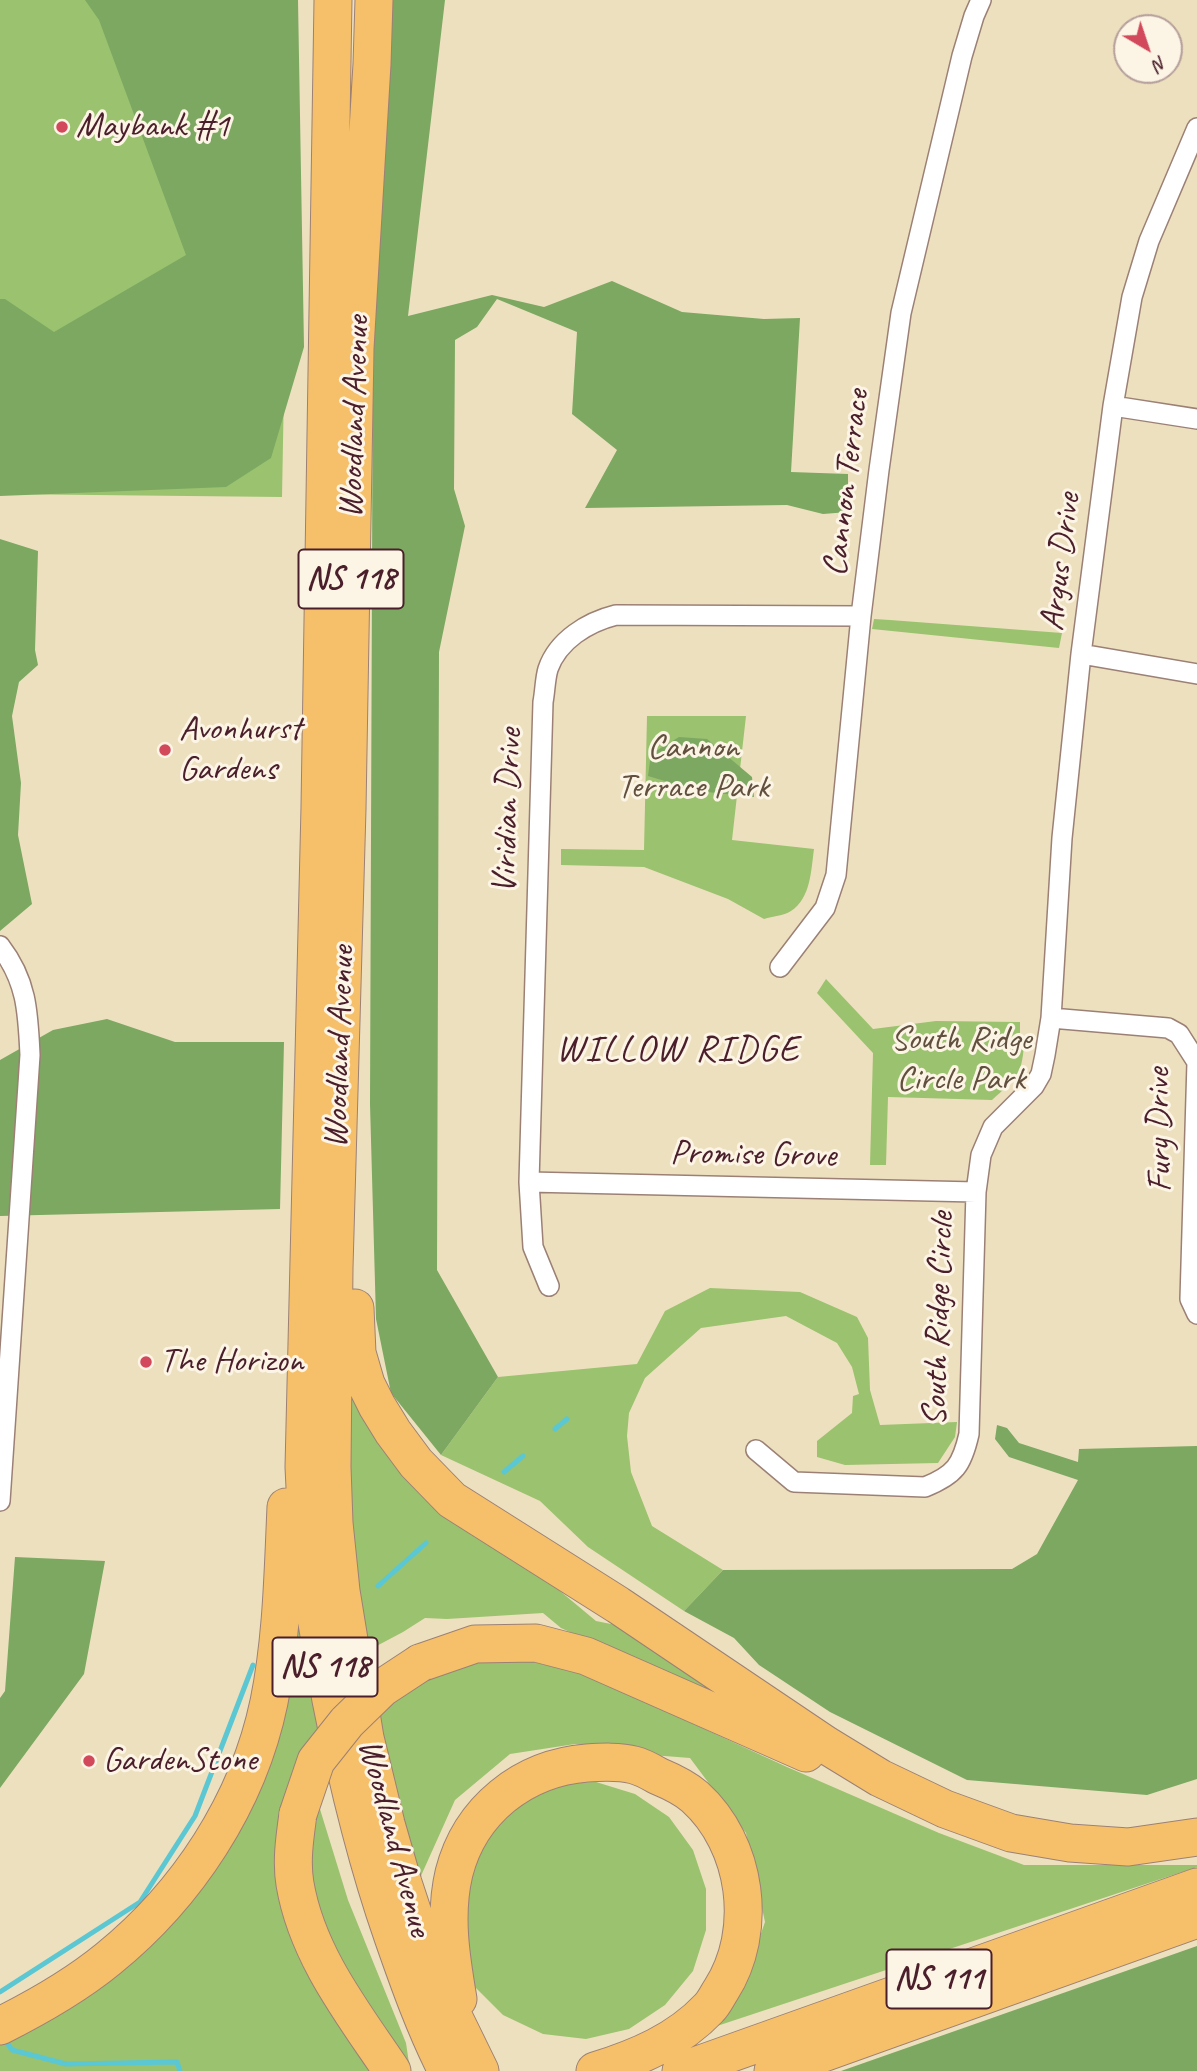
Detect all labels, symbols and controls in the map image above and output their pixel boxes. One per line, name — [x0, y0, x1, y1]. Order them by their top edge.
north arrow — [1113, 14, 1183, 84]
text: N — [1148, 51, 1172, 77]
place label: Maybank #1 — [76, 106, 229, 148]
marker: Maybank #1 — [54, 119, 70, 135]
street label: Woodland Avenue — [330, 315, 380, 519]
street label: Cannon Terrace — [815, 387, 879, 579]
street label: Argus Drive — [1032, 491, 1090, 633]
road number: NS 118 — [298, 550, 404, 608]
place label: Avonhurst Gardens — [179, 709, 301, 791]
park label: Cannon Terrace Park — [617, 727, 769, 809]
street label: Viridian Drive — [484, 728, 532, 894]
marker: Avonhurst Gardens — [157, 742, 173, 758]
street label: Woodland Avenue — [315, 945, 365, 1149]
park label: South Ridge Circle Park — [891, 1019, 1031, 1101]
district label: WILLOW RIDGE — [559, 1028, 797, 1072]
street label: Fury Drive — [1138, 1067, 1182, 1193]
street label: Promise Grove — [670, 1133, 836, 1177]
street label: South Ridge Circle — [914, 1211, 964, 1427]
place label: The Horizon — [160, 1341, 303, 1383]
marker: The Horizon — [138, 1354, 154, 1370]
road number: NS 118 — [272, 1638, 378, 1696]
street label: Woodland Avenue — [348, 1735, 440, 1941]
place label: GardenStone — [103, 1740, 257, 1782]
marker: GardenStone — [81, 1753, 97, 1769]
road number: NS 111 — [886, 1950, 992, 2008]

